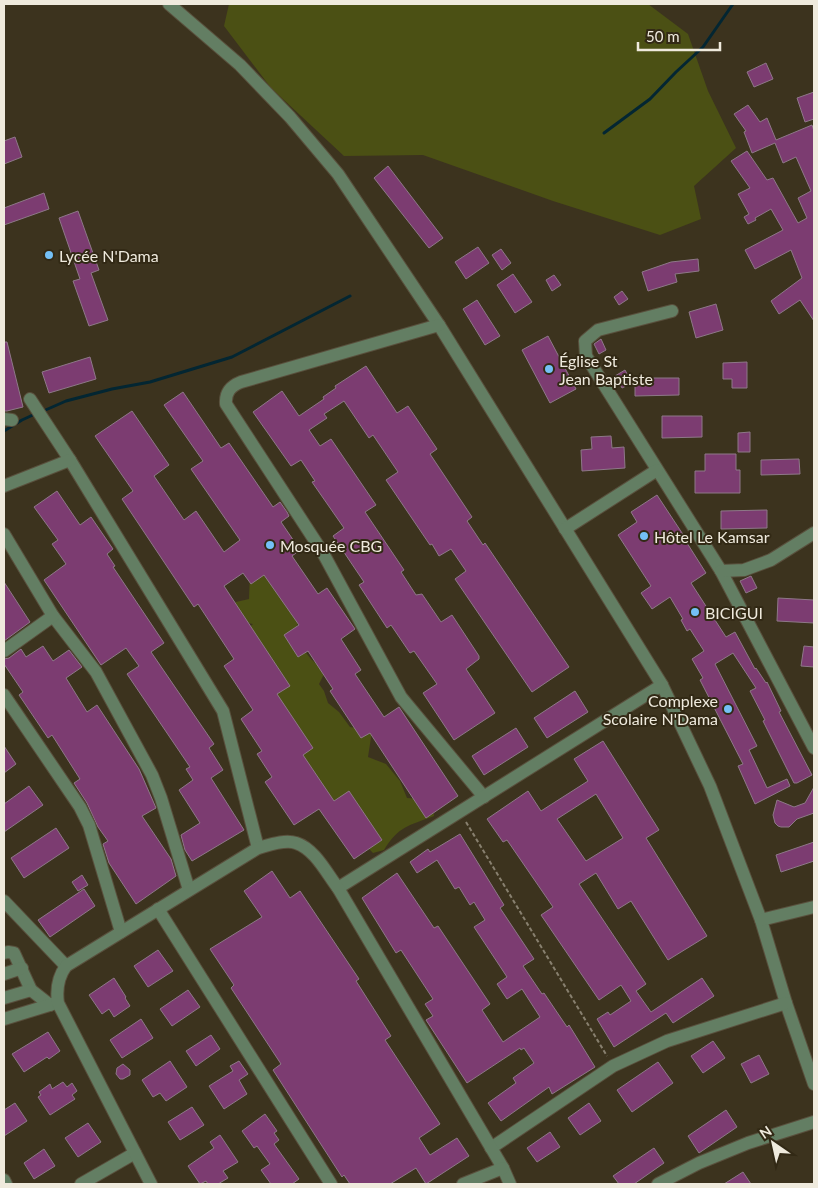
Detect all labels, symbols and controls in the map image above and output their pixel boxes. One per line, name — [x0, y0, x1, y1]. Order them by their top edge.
scale bar — [638, 20, 720, 52]
text: 50 m — [646, 27, 680, 45]
place label: Lycée N'Dama — [59, 246, 159, 265]
marker: Lycée N'Dama — [43, 249, 55, 261]
place label: Église St Jean Baptiste — [559, 351, 653, 388]
marker: Église St Jean Baptiste — [543, 363, 555, 375]
place label: Hôtel Le Kamsar — [654, 527, 770, 546]
marker: Hôtel Le Kamsar — [638, 530, 650, 542]
place label: Mosquée CBG — [280, 536, 382, 555]
marker: Mosquée CBG — [264, 539, 276, 551]
place label: BICIGUI — [705, 603, 763, 622]
marker: BICIGUI — [689, 606, 701, 618]
place label: Complexe Scolaire N'Dama — [603, 691, 718, 728]
marker: Complexe Scolaire N'Dama — [722, 703, 734, 715]
north arrow — [748, 1118, 798, 1168]
text: N — [756, 1122, 775, 1142]

